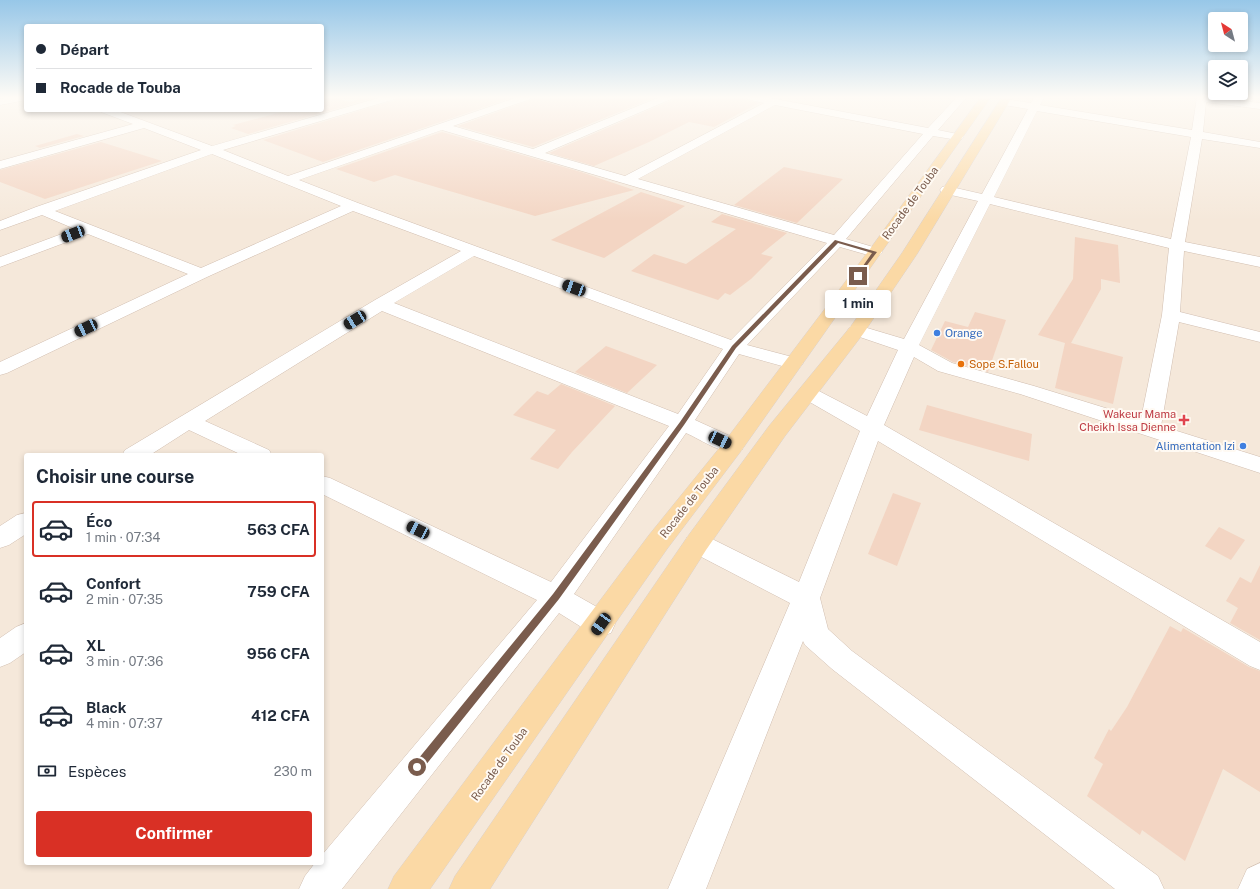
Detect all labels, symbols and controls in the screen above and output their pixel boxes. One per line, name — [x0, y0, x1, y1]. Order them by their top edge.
north arrow — [1208, 12, 1248, 52]
map controls — [1208, 12, 1248, 100]
text: Départ — [60, 41, 109, 58]
button: layers — [1208, 60, 1248, 100]
text: Rocade de Touba — [60, 79, 181, 96]
street label: Rocade de Touba — [880, 164, 940, 242]
car — [60, 224, 86, 244]
route end — [849, 267, 867, 285]
car — [561, 278, 587, 298]
callout: 1 min — [825, 290, 891, 318]
text: 1 min — [842, 296, 874, 311]
car — [342, 309, 368, 331]
car — [73, 317, 99, 339]
place label: Orange — [945, 327, 982, 339]
marker: Orange — [932, 328, 942, 338]
place label: Sope S.Fallou — [969, 358, 1039, 370]
marker: Sope S.Fallou — [956, 359, 966, 369]
place label: Wakeur Mama Cheikh Issa Dienne — [1079, 408, 1176, 433]
marker: Wakeur Mama Cheikh Issa Dienne — [1179, 415, 1189, 425]
car — [707, 429, 733, 451]
place label: Alimentation Izi — [1156, 440, 1235, 452]
marker: Alimentation Izi — [1238, 441, 1248, 451]
street label: Rocade de Touba — [657, 464, 721, 540]
text: Choisir une course — [36, 466, 194, 487]
icon: car — [38, 511, 74, 547]
text: Éco — [86, 513, 112, 530]
car — [405, 519, 431, 541]
text: 563 CFA — [247, 521, 310, 538]
text: 1 min · 07:34 — [86, 530, 161, 545]
icon: car — [38, 573, 74, 609]
text: Confort — [86, 575, 141, 592]
text: 759 CFA — [247, 583, 310, 600]
text: 2 min · 07:35 — [86, 592, 163, 607]
car — [589, 611, 613, 637]
icon: car — [38, 635, 74, 671]
text: XL — [86, 637, 105, 654]
text: 956 CFA — [247, 645, 310, 662]
text: 3 min · 07:36 — [86, 654, 163, 669]
icon: car — [38, 697, 74, 733]
text: Black — [86, 699, 126, 716]
text: 412 CFA — [251, 707, 310, 724]
text: 4 min · 07:37 — [86, 716, 163, 731]
street label: Rocade de Touba — [469, 725, 529, 803]
route start — [408, 758, 426, 776]
icon: cash — [36, 760, 58, 782]
text: Espèces — [68, 763, 126, 780]
text: 230 m — [274, 764, 312, 779]
button: Confirmer — [36, 811, 312, 857]

